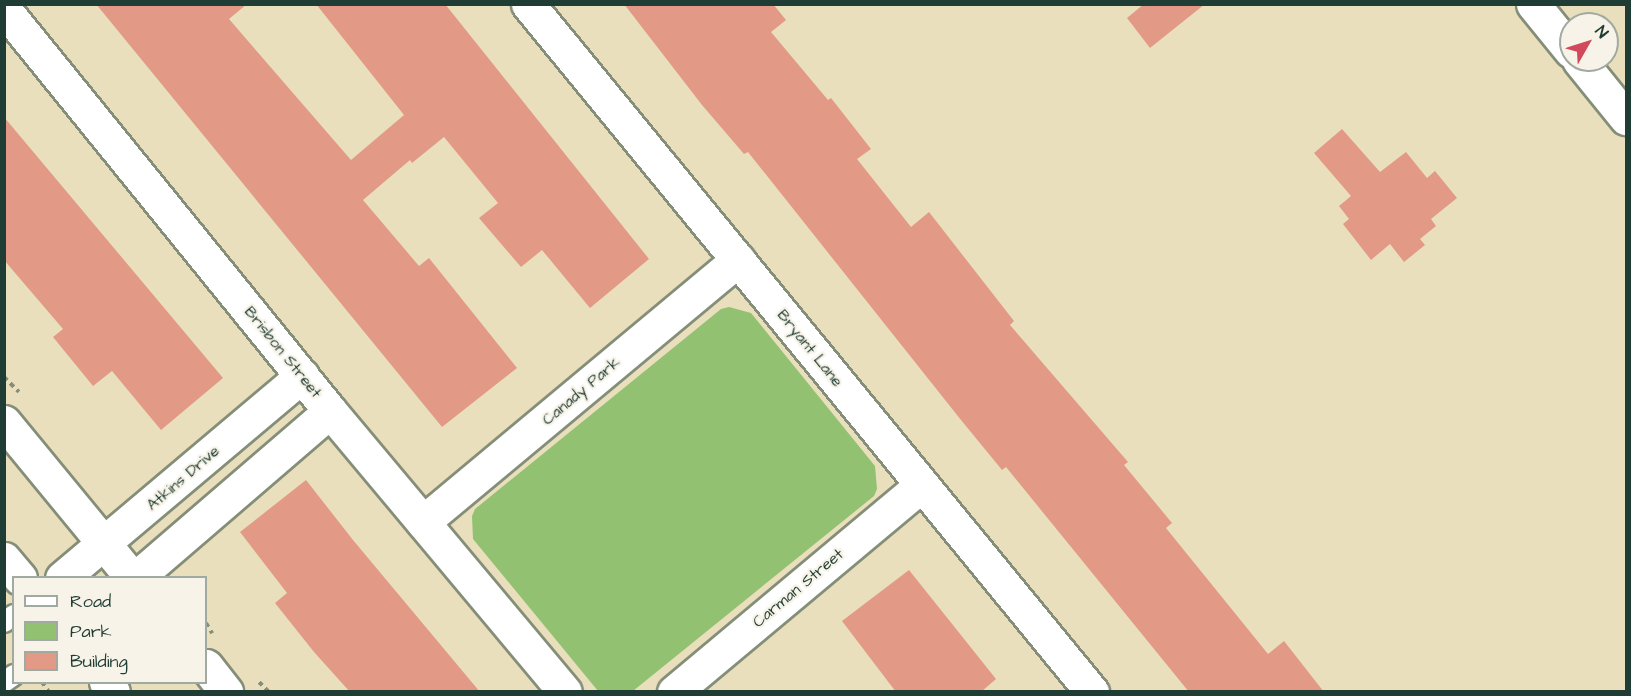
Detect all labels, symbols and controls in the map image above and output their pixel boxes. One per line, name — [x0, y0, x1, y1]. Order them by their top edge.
north arrow — [1559, 12, 1619, 72]
text: N — [1590, 21, 1613, 43]
street label: Brisbon Street — [240, 302, 326, 402]
street label: Bryant Lane — [773, 305, 847, 391]
street label: Canady Park — [538, 353, 624, 429]
street label: Atkins Drive — [143, 441, 223, 515]
street label: Carman Street — [749, 544, 847, 632]
legend — [12, 576, 207, 684]
text: Road — [70, 589, 111, 614]
text: Park — [70, 619, 112, 644]
text: Building — [70, 649, 128, 674]

